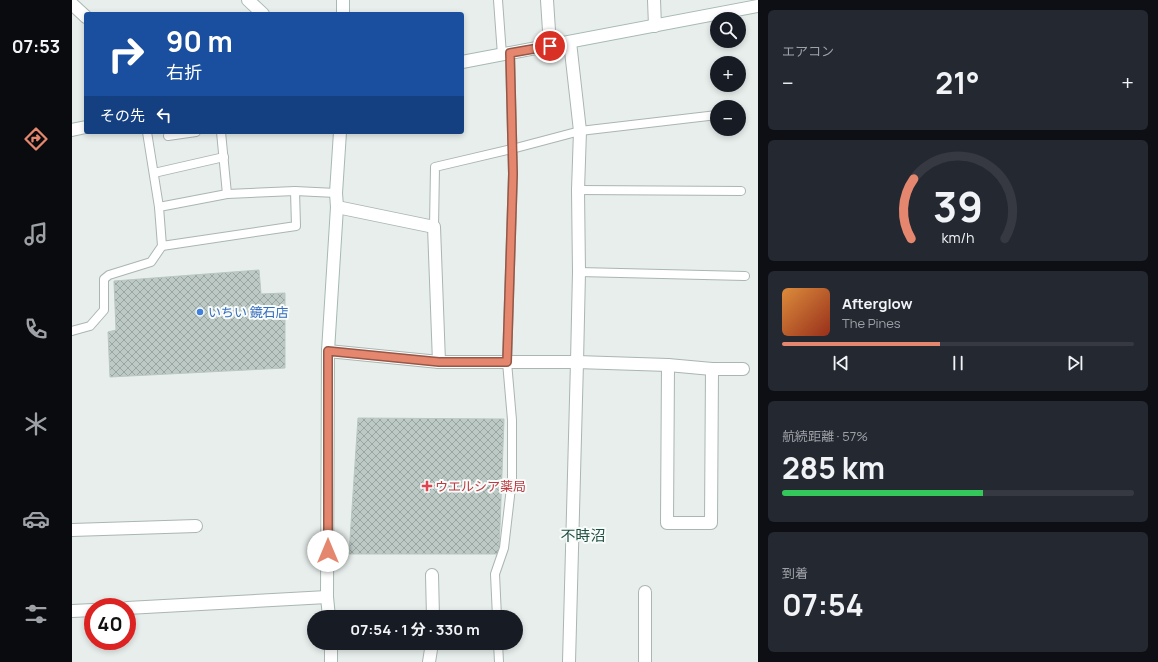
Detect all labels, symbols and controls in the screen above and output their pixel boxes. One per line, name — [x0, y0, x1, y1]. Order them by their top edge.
map controls — [710, 12, 746, 136]
button: search — [710, 12, 746, 48]
text: 90 m — [166, 22, 233, 60]
icon: right — [100, 28, 152, 80]
pin — [533, 29, 567, 63]
text: 07:53 — [12, 34, 60, 58]
icon: arrive — [539, 35, 561, 57]
text: エアコン — [782, 42, 834, 60]
button: + — [710, 56, 746, 92]
text: 右折 — [166, 60, 202, 84]
text: 21° — [935, 62, 980, 103]
text: − — [782, 68, 794, 98]
text: + — [1121, 68, 1134, 98]
button: − — [710, 100, 746, 136]
icon: left — [153, 104, 175, 126]
text: その先 — [100, 105, 145, 126]
icon: directions — [22, 125, 50, 153]
text: 39 — [933, 177, 983, 233]
icon: music — [22, 220, 50, 248]
text: km/h — [941, 227, 975, 246]
text: Afterglow — [842, 293, 913, 314]
place label: いちい 鏡石店 — [208, 303, 289, 321]
marker: いちい 鏡石店 — [195, 307, 205, 317]
text: The Pines — [842, 314, 901, 332]
icon: phone — [22, 315, 50, 343]
icon: previous — [830, 352, 852, 374]
icon: pause — [947, 352, 969, 374]
icon: next — [1064, 352, 1086, 374]
icon: climate — [22, 410, 50, 438]
text: 航続距離 · 57% — [782, 427, 868, 445]
text: 285 km — [782, 447, 885, 488]
place label: ウエルシア薬局 — [435, 477, 526, 495]
marker: ウエルシア薬局 — [422, 481, 432, 491]
icon: car — [22, 505, 50, 533]
district label: 不時沼 — [560, 525, 606, 546]
position arrow — [307, 530, 349, 572]
text: 到着 — [782, 564, 808, 582]
text: 07:54 — [782, 584, 864, 625]
speed limit sign: 40 — [84, 598, 136, 650]
icon: filters — [22, 600, 50, 628]
text: 07:54 · 1 分 · 330 m — [350, 619, 480, 640]

